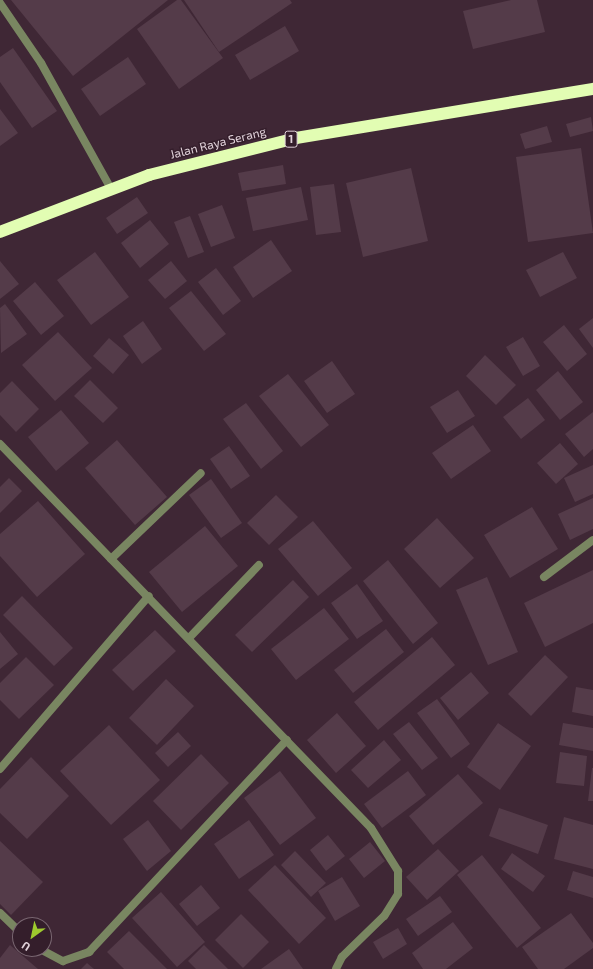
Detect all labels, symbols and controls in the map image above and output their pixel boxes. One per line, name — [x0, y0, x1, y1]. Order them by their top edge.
street label: Jalan Raya Serang — [169, 124, 267, 162]
road number: 1 — [284, 130, 298, 148]
north arrow — [12, 917, 52, 957]
text: U — [19, 939, 32, 954]

